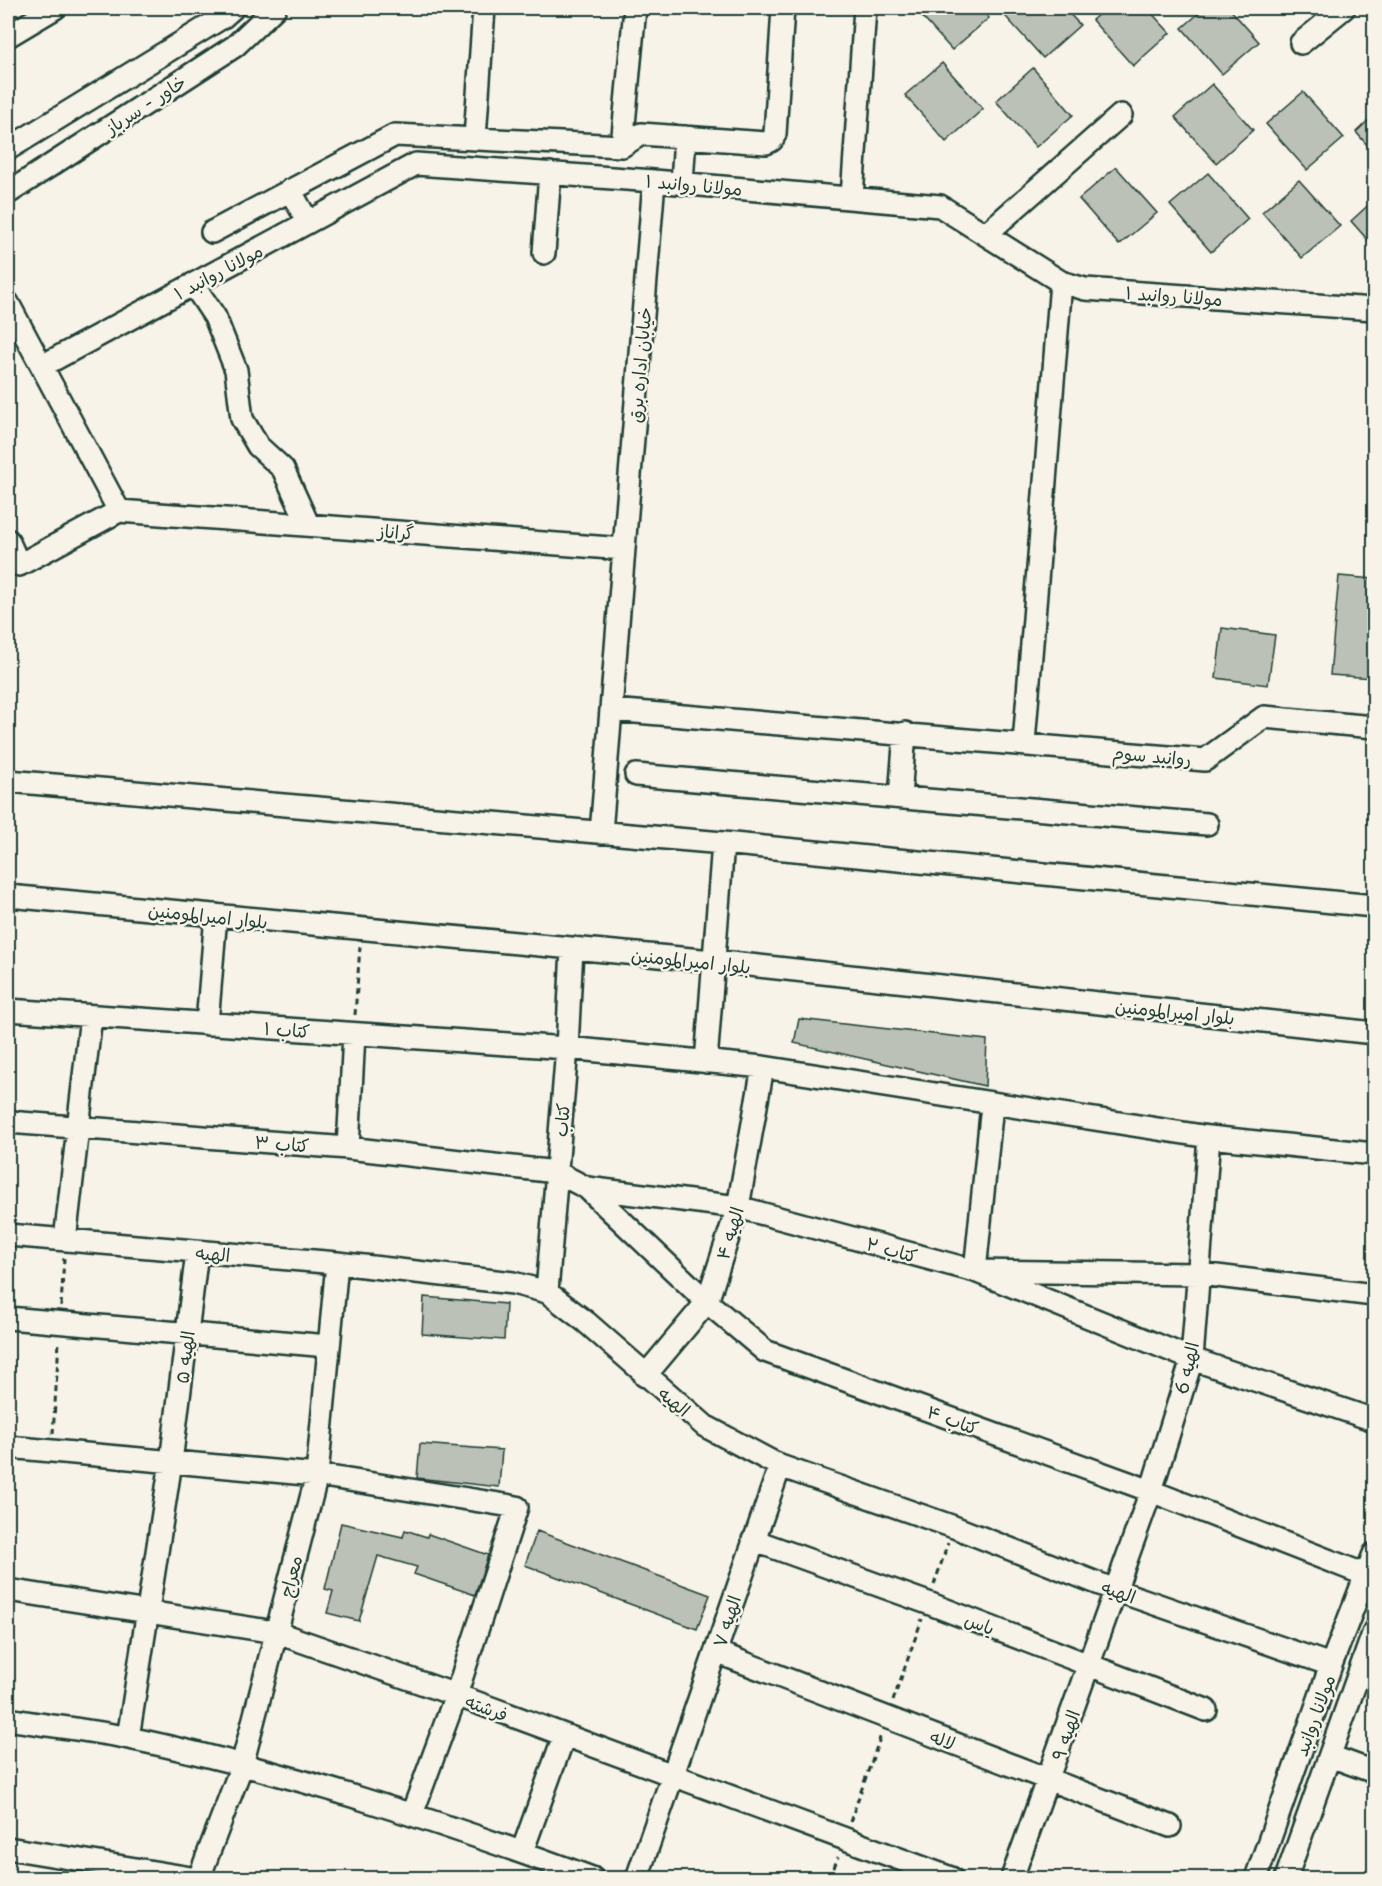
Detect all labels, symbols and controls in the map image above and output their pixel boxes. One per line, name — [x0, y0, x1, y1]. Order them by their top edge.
street label: خاور - سرباز — [98, 68, 191, 141]
street label: مولانا روانبد ۱ — [644, 166, 744, 202]
street label: مولانا روانبد ۱ — [169, 236, 267, 306]
street label: مولانا روانبد ۱ — [1125, 278, 1223, 312]
street label: خیابان اداره برق — [620, 306, 658, 424]
street label: گراناز — [375, 516, 415, 546]
street label: روانبد سوم — [1111, 738, 1193, 774]
street label: بلوار امیرالمومنین — [147, 895, 269, 935]
street label: بلوار امیرالمومنین — [630, 940, 752, 980]
street label: بلوار امیرالمومنین — [1114, 991, 1236, 1031]
street label: کتاب ۱ — [263, 1014, 311, 1044]
street label: کتاب — [546, 1102, 576, 1138]
street label: کتاب ۳ — [254, 1128, 310, 1158]
street label: الهیه ۴ — [708, 1203, 750, 1263]
street label: کتاب ۲ — [863, 1229, 921, 1269]
street label: الهیه — [194, 1238, 232, 1268]
street label: الهیه ۵ — [167, 1329, 201, 1385]
street label: الهیه 6 — [1167, 1339, 1205, 1397]
street label: الهیه — [653, 1379, 697, 1423]
street label: کتاب ۴ — [923, 1397, 983, 1441]
street label: معراج — [271, 1552, 309, 1600]
street label: الهیه — [1098, 1572, 1140, 1610]
street label: الهیه ۷ — [705, 1591, 747, 1651]
street label: یاس — [961, 1605, 999, 1641]
street label: مولانا روانبد — [1287, 1670, 1341, 1760]
street label: فرشته — [462, 1687, 512, 1727]
street label: الهیه ۹ — [1044, 1706, 1086, 1764]
street label: لاله — [926, 1722, 960, 1756]

